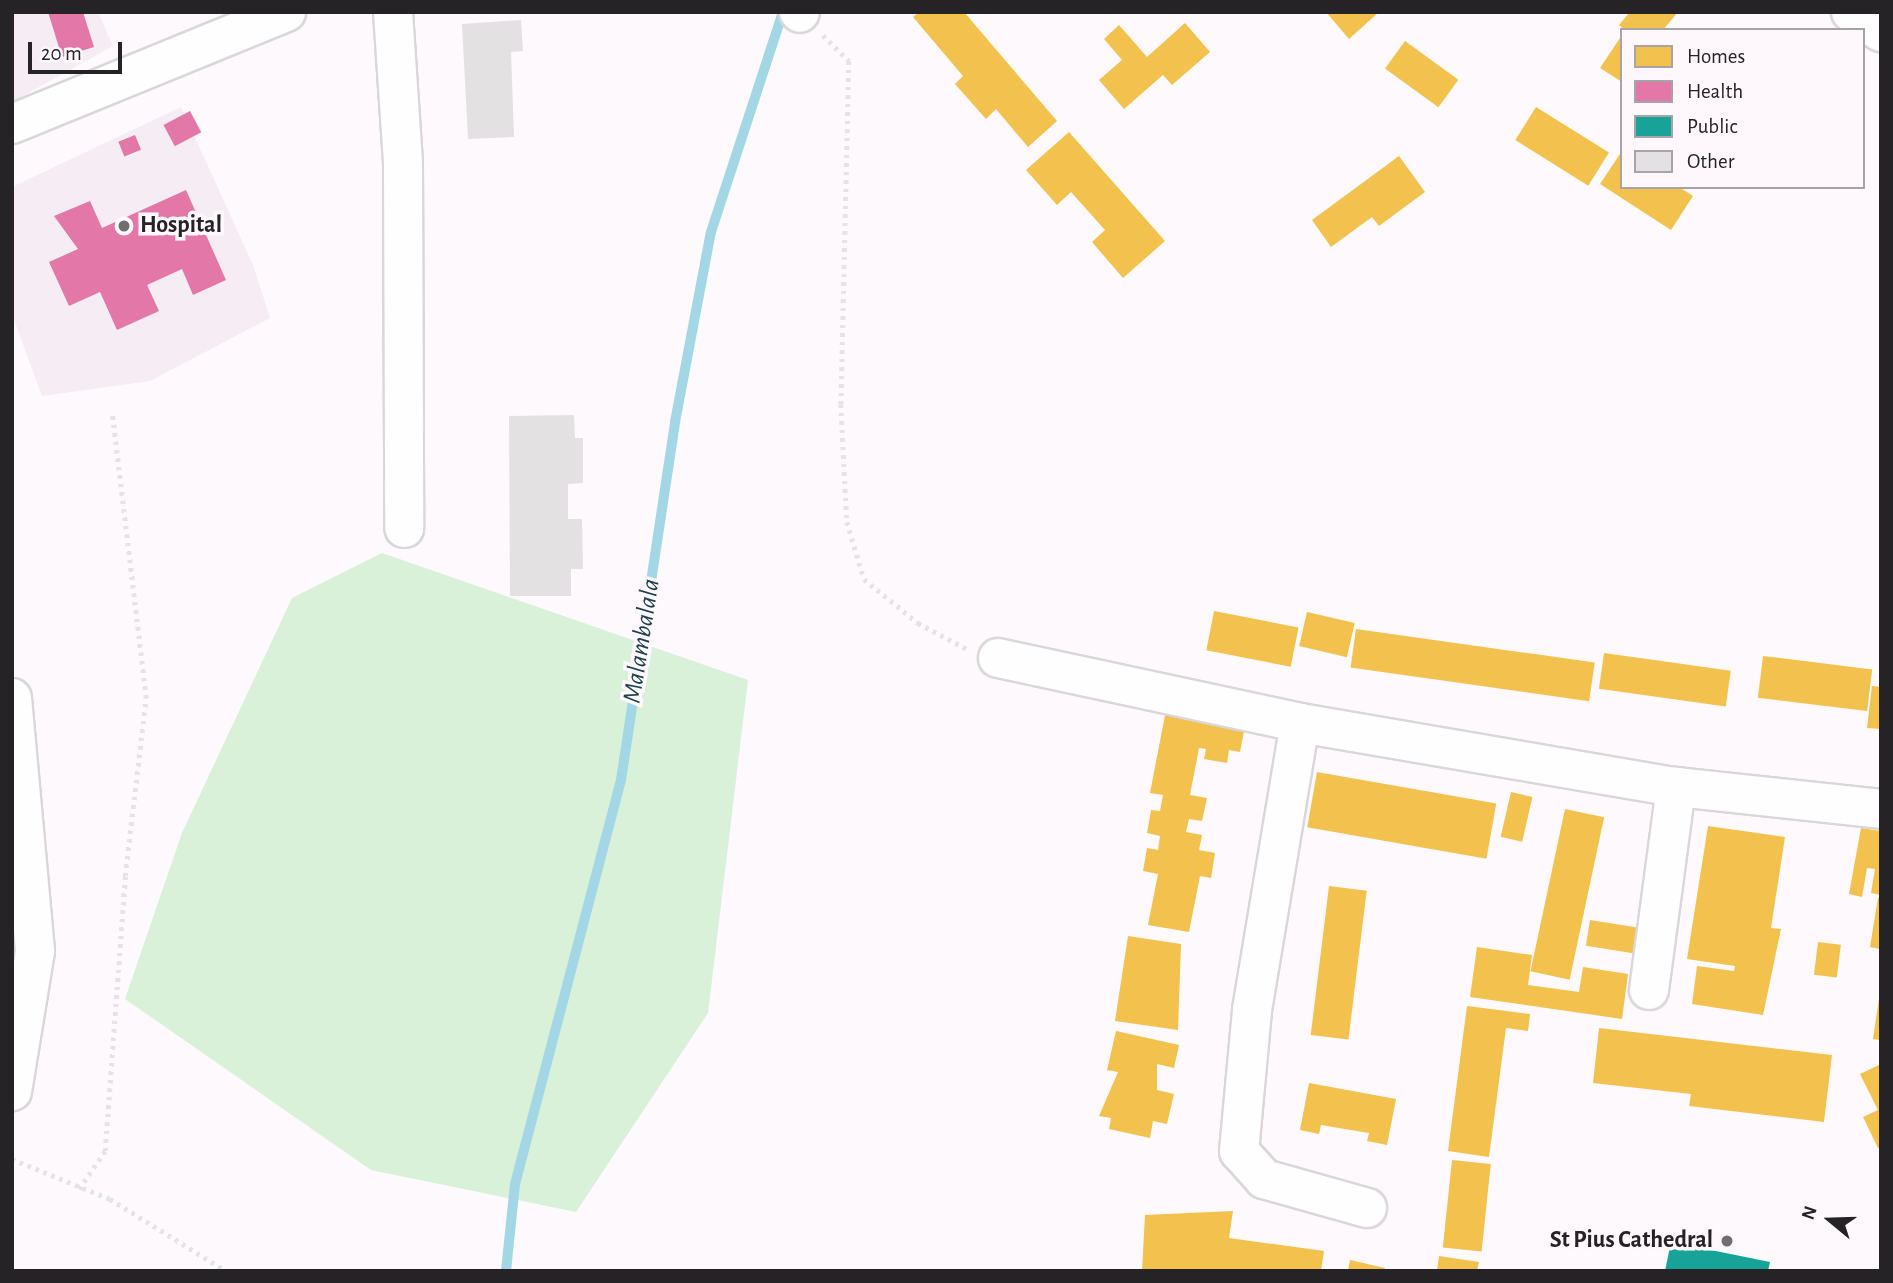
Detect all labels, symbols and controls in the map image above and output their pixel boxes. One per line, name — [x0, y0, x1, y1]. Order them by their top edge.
scale bar — [32, 28, 126, 72]
legend — [1620, 28, 1865, 189]
text: 20 m — [41, 43, 82, 64]
text: Homes — [1687, 46, 1745, 67]
text: Health — [1687, 81, 1743, 102]
text: Public — [1687, 116, 1737, 137]
text: Other — [1687, 151, 1734, 172]
place label: Hospital — [140, 212, 222, 240]
marker: Hospital — [114, 216, 134, 236]
water label: Malambalala — [617, 577, 667, 705]
north arrow — [1795, 1185, 1865, 1255]
text: N — [1799, 1204, 1821, 1222]
place label: St Pius Cathedral — [1550, 1227, 1713, 1255]
marker: St Pius Cathedral — [1719, 1233, 1735, 1249]

